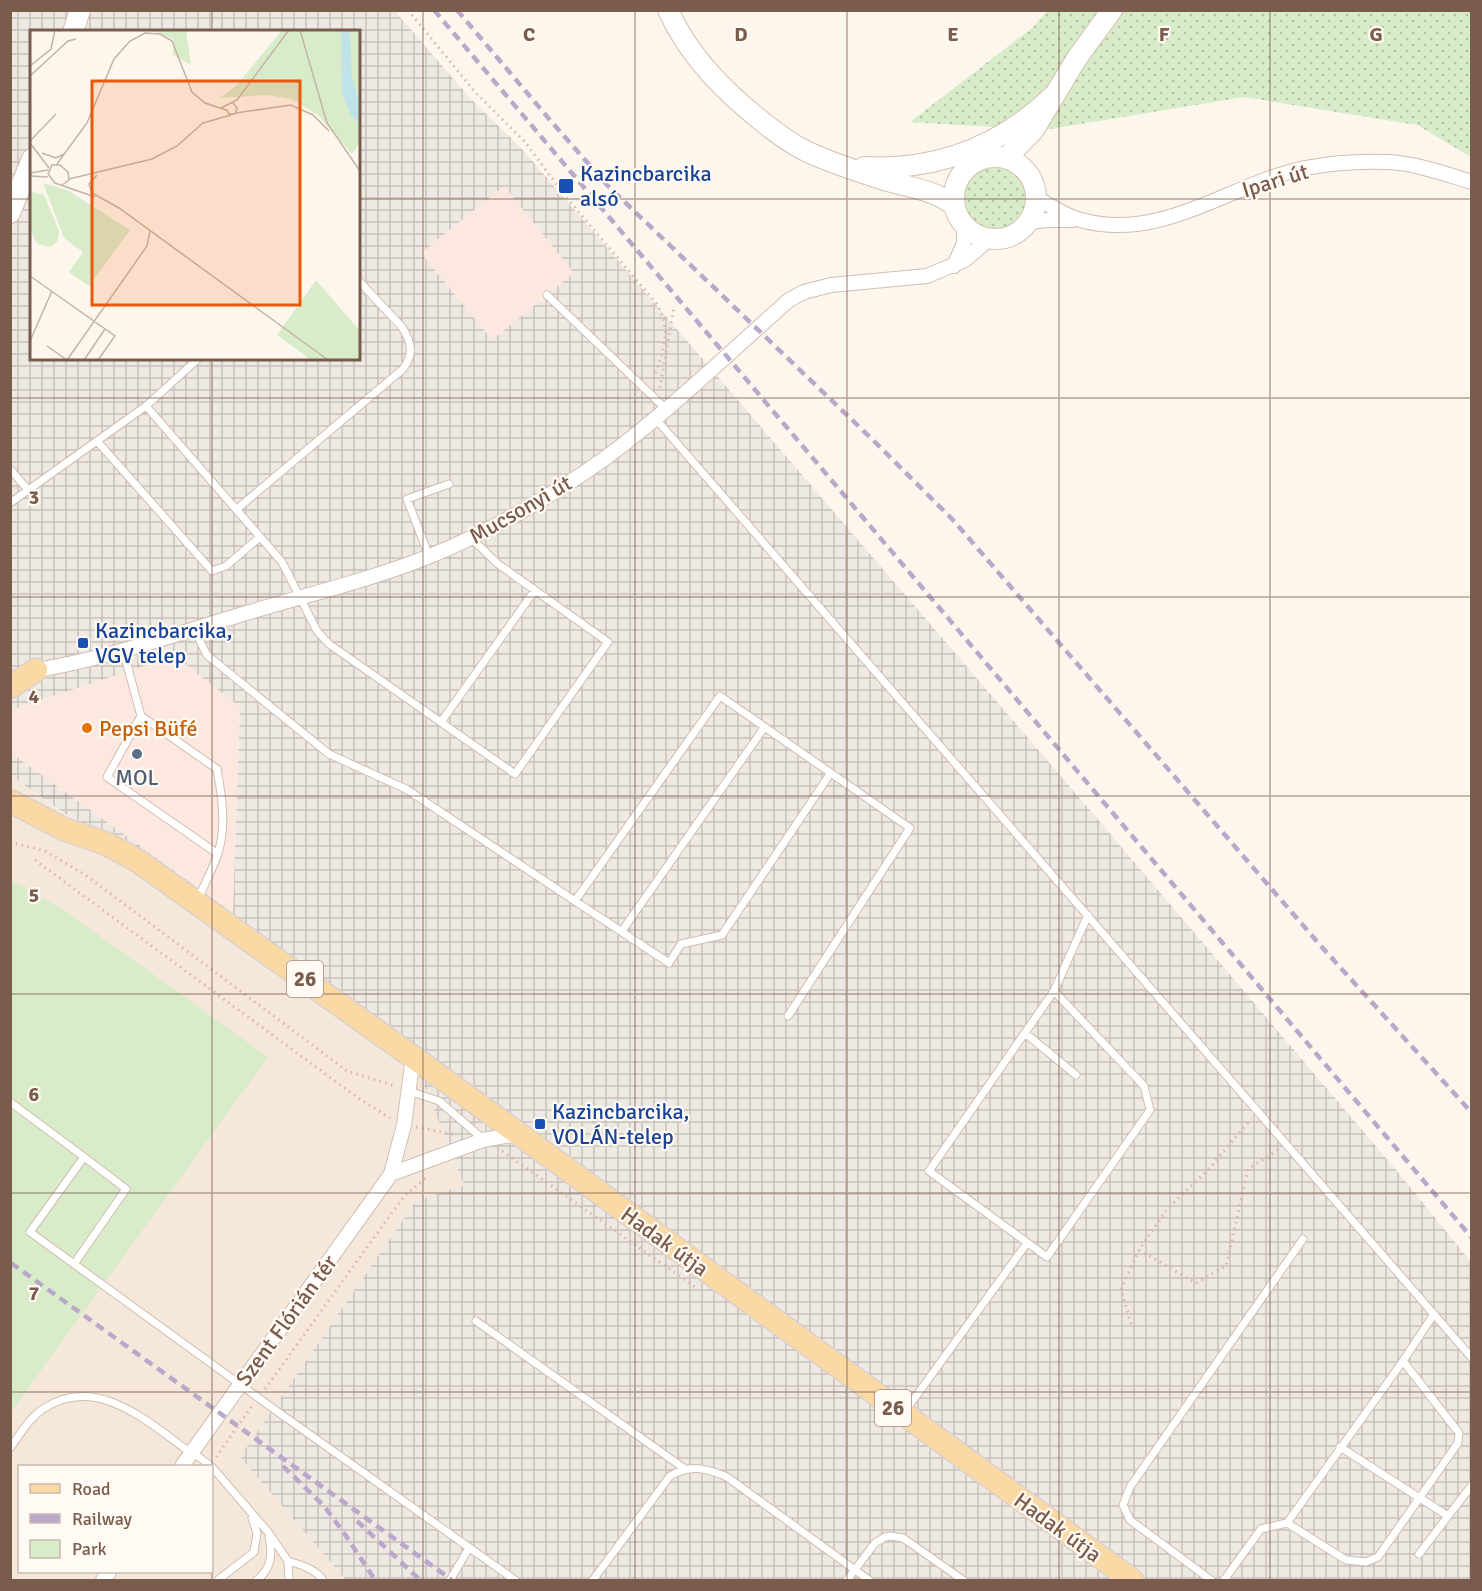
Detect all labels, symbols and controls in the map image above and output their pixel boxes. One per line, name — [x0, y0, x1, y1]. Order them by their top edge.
text: C — [523, 22, 535, 47]
text: D — [734, 22, 748, 47]
text: E — [947, 22, 959, 47]
text: F — [1159, 22, 1170, 47]
text: G — [1369, 22, 1383, 47]
inset map — [30, 30, 360, 360]
street label: Ipari út — [1239, 158, 1312, 203]
place label: Kazincbarcika alsó — [580, 160, 712, 212]
marker: Kazincbarcika alsó — [557, 177, 575, 195]
street label: Mucsonyi út — [464, 469, 577, 550]
text: 3 — [29, 485, 39, 510]
place label: Kazincbarcika, VGV telep — [95, 617, 233, 669]
marker: Kazincbarcika, VGV telep — [76, 636, 90, 650]
text: 4 — [29, 684, 40, 709]
place label: Pepsi Büfé — [99, 715, 198, 742]
marker: Pepsi Büfé — [80, 721, 94, 735]
marker: MOL — [130, 747, 144, 761]
place label: MOL — [115, 764, 159, 791]
text: 5 — [29, 883, 39, 908]
road number: 26 — [287, 961, 323, 997]
text: 6 — [29, 1082, 40, 1107]
place label: Kazincbarcika, VOLÁN-telep — [552, 1098, 690, 1150]
marker: Kazincbarcika, VOLÁN-telep — [533, 1117, 547, 1131]
street label: Hadak útja — [616, 1201, 714, 1282]
street label: Szent Flórián tér — [230, 1250, 343, 1391]
text: 7 — [29, 1281, 40, 1306]
road number: 26 — [875, 1390, 911, 1426]
legend — [18, 1465, 213, 1573]
text: Road — [72, 1478, 111, 1500]
street label: Hadak útja — [1009, 1487, 1107, 1568]
text: Railway — [72, 1508, 133, 1530]
text: Park — [72, 1538, 107, 1560]

